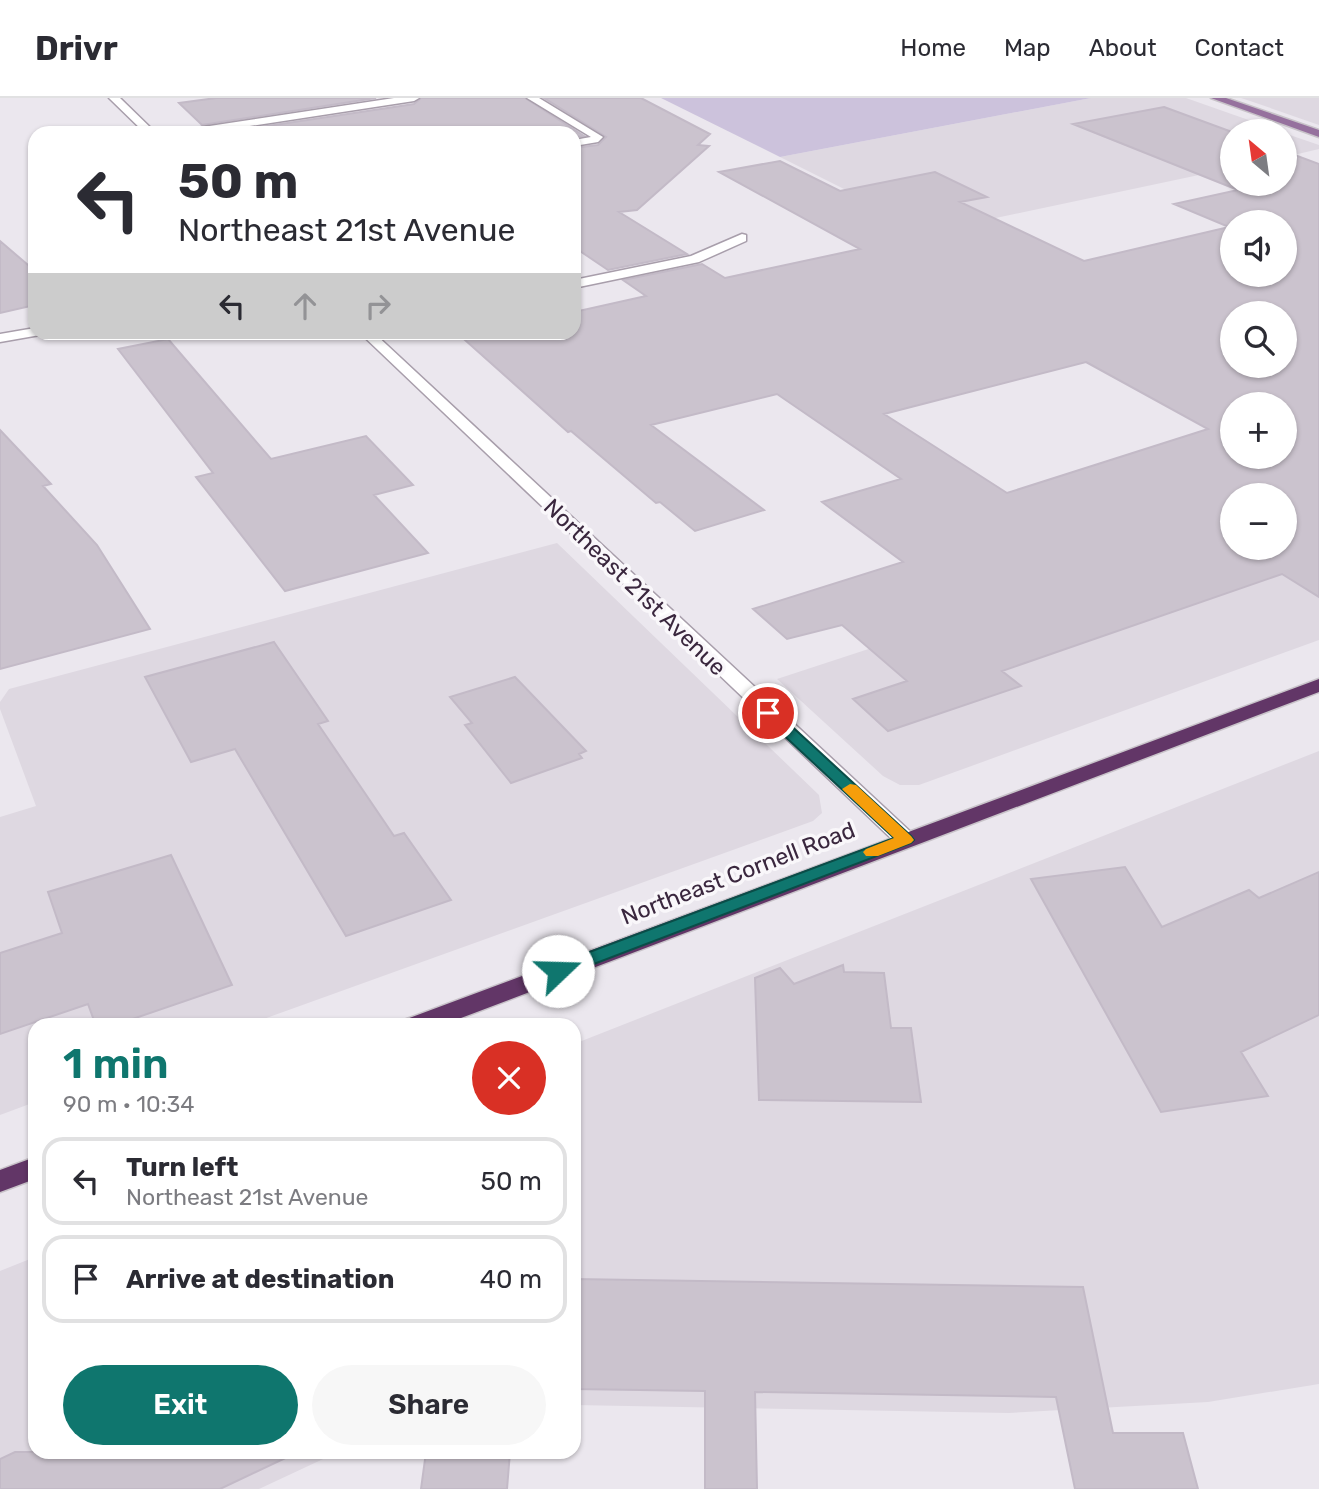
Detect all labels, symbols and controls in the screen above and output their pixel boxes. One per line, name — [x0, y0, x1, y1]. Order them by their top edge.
text: Drivr — [35, 29, 118, 68]
text: Home — [900, 34, 966, 62]
text: Map — [1004, 34, 1051, 62]
text: About — [1089, 34, 1157, 62]
text: Contact — [1195, 34, 1284, 62]
north arrow — [1220, 119, 1297, 196]
map controls — [1220, 119, 1297, 560]
text: 50 m — [178, 152, 298, 210]
icon: left — [63, 154, 154, 245]
button: sound — [1220, 210, 1297, 287]
text: Northeast 21st Avenue — [178, 211, 515, 249]
icon: left — [213, 287, 251, 325]
icon: ahead — [286, 287, 324, 325]
icon: right — [359, 287, 397, 325]
button: search — [1220, 301, 1297, 378]
button: + — [1220, 392, 1297, 469]
button: − — [1220, 483, 1297, 560]
street label: Northeast 21st Avenue — [538, 493, 732, 681]
pin — [738, 683, 798, 743]
icon: arrive — [749, 694, 787, 732]
street label: Northeast Cornell Road — [617, 815, 859, 931]
position arrow — [521, 934, 595, 1008]
text: 1 min — [63, 1039, 169, 1089]
button: close — [472, 1041, 546, 1115]
text: 90 m · 10:34 — [63, 1090, 195, 1118]
text: Turn left — [126, 1152, 238, 1183]
icon: left — [67, 1162, 105, 1200]
text: 50 m — [481, 1166, 542, 1197]
text: Northeast 21st Avenue — [126, 1183, 368, 1211]
icon: arrive — [67, 1260, 105, 1298]
text: Arrive at destination — [126, 1264, 394, 1295]
text: 40 m — [480, 1264, 542, 1295]
button: Exit — [63, 1365, 298, 1445]
button: Share — [312, 1365, 546, 1445]

